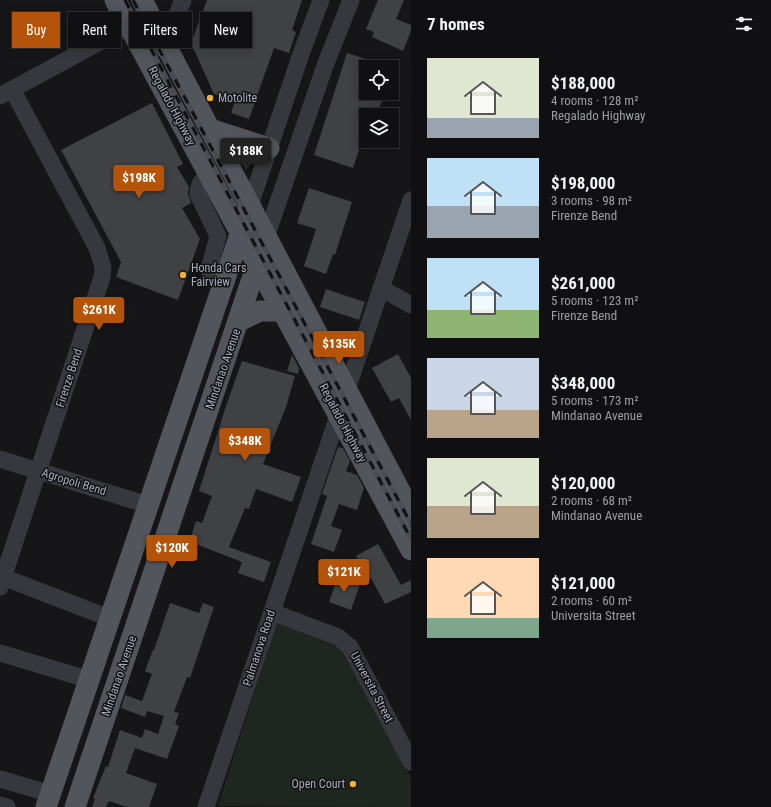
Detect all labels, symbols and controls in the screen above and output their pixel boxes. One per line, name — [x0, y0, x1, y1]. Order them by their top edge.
chip: Buy — [12, 12, 60, 48]
chip: Rent — [68, 12, 121, 48]
chip: Filters — [129, 12, 192, 48]
chip: New — [200, 12, 252, 48]
icon: filters — [733, 13, 755, 35]
text: 7 homes — [427, 14, 485, 34]
map controls — [359, 60, 399, 148]
button: locate — [359, 60, 399, 100]
street label: Regalado Highway — [145, 64, 199, 148]
text: $188,000 — [551, 73, 615, 93]
icon: home — [459, 74, 507, 122]
place label: Motolite — [218, 91, 258, 105]
marker: Motolite — [205, 93, 215, 103]
text: 4 rooms · 128 m² — [551, 93, 638, 108]
button: layers — [359, 108, 399, 148]
text: Regalado Highway — [551, 108, 646, 123]
pin: $188K — [218, 138, 274, 172]
text: $188K — [229, 143, 263, 158]
pin: $198K — [111, 165, 167, 199]
text: $198K — [122, 170, 156, 185]
text: $198,000 — [551, 173, 615, 193]
icon: home — [459, 174, 507, 222]
text: 3 rooms · 98 m² — [551, 193, 632, 208]
text: Firenze Bend — [551, 208, 617, 223]
place label: Honda Cars Fairview — [191, 261, 246, 289]
marker: Honda Cars Fairview — [178, 270, 188, 280]
text: $261,000 — [551, 273, 615, 293]
icon: home — [459, 274, 507, 322]
text: 5 rooms · 123 m² — [551, 293, 638, 308]
pin: $261K — [71, 297, 127, 331]
text: $261K — [82, 302, 116, 317]
text: Firenze Bend — [551, 308, 617, 323]
street label: Mindanao Avenue — [203, 327, 243, 411]
pin: $135K — [311, 331, 367, 365]
text: $135K — [322, 336, 356, 351]
street label: Firenze Bend — [53, 347, 85, 409]
text: $348,000 — [551, 373, 615, 393]
icon: home — [459, 374, 507, 422]
street label: Regalado Highway — [316, 381, 370, 465]
text: 5 rooms · 173 m² — [551, 393, 638, 408]
text: Mindanao Avenue — [551, 408, 642, 423]
pin: $348K — [217, 428, 273, 462]
text: $348K — [228, 433, 262, 448]
street label: Agropoli Bend — [40, 466, 108, 498]
text: $120,000 — [551, 473, 615, 493]
icon: home — [459, 474, 507, 522]
text: 2 rooms · 68 m² — [551, 493, 632, 508]
text: Mindanao Avenue — [551, 508, 642, 523]
pin: $120K — [144, 535, 200, 569]
text: $120K — [155, 540, 189, 555]
pin: $121K — [316, 559, 372, 593]
text: $121K — [327, 564, 361, 579]
text: $121,000 — [551, 573, 615, 593]
icon: home — [459, 574, 507, 622]
text: 2 rooms · 60 m² — [551, 593, 632, 608]
street label: Palmanova Road — [240, 608, 278, 688]
text: Universita Street — [551, 608, 636, 623]
street label: Mindanao Avenue — [99, 634, 139, 718]
street label: Universita Street — [347, 649, 397, 725]
place label: Open Court — [292, 777, 345, 791]
marker: Open Court — [348, 779, 358, 789]

